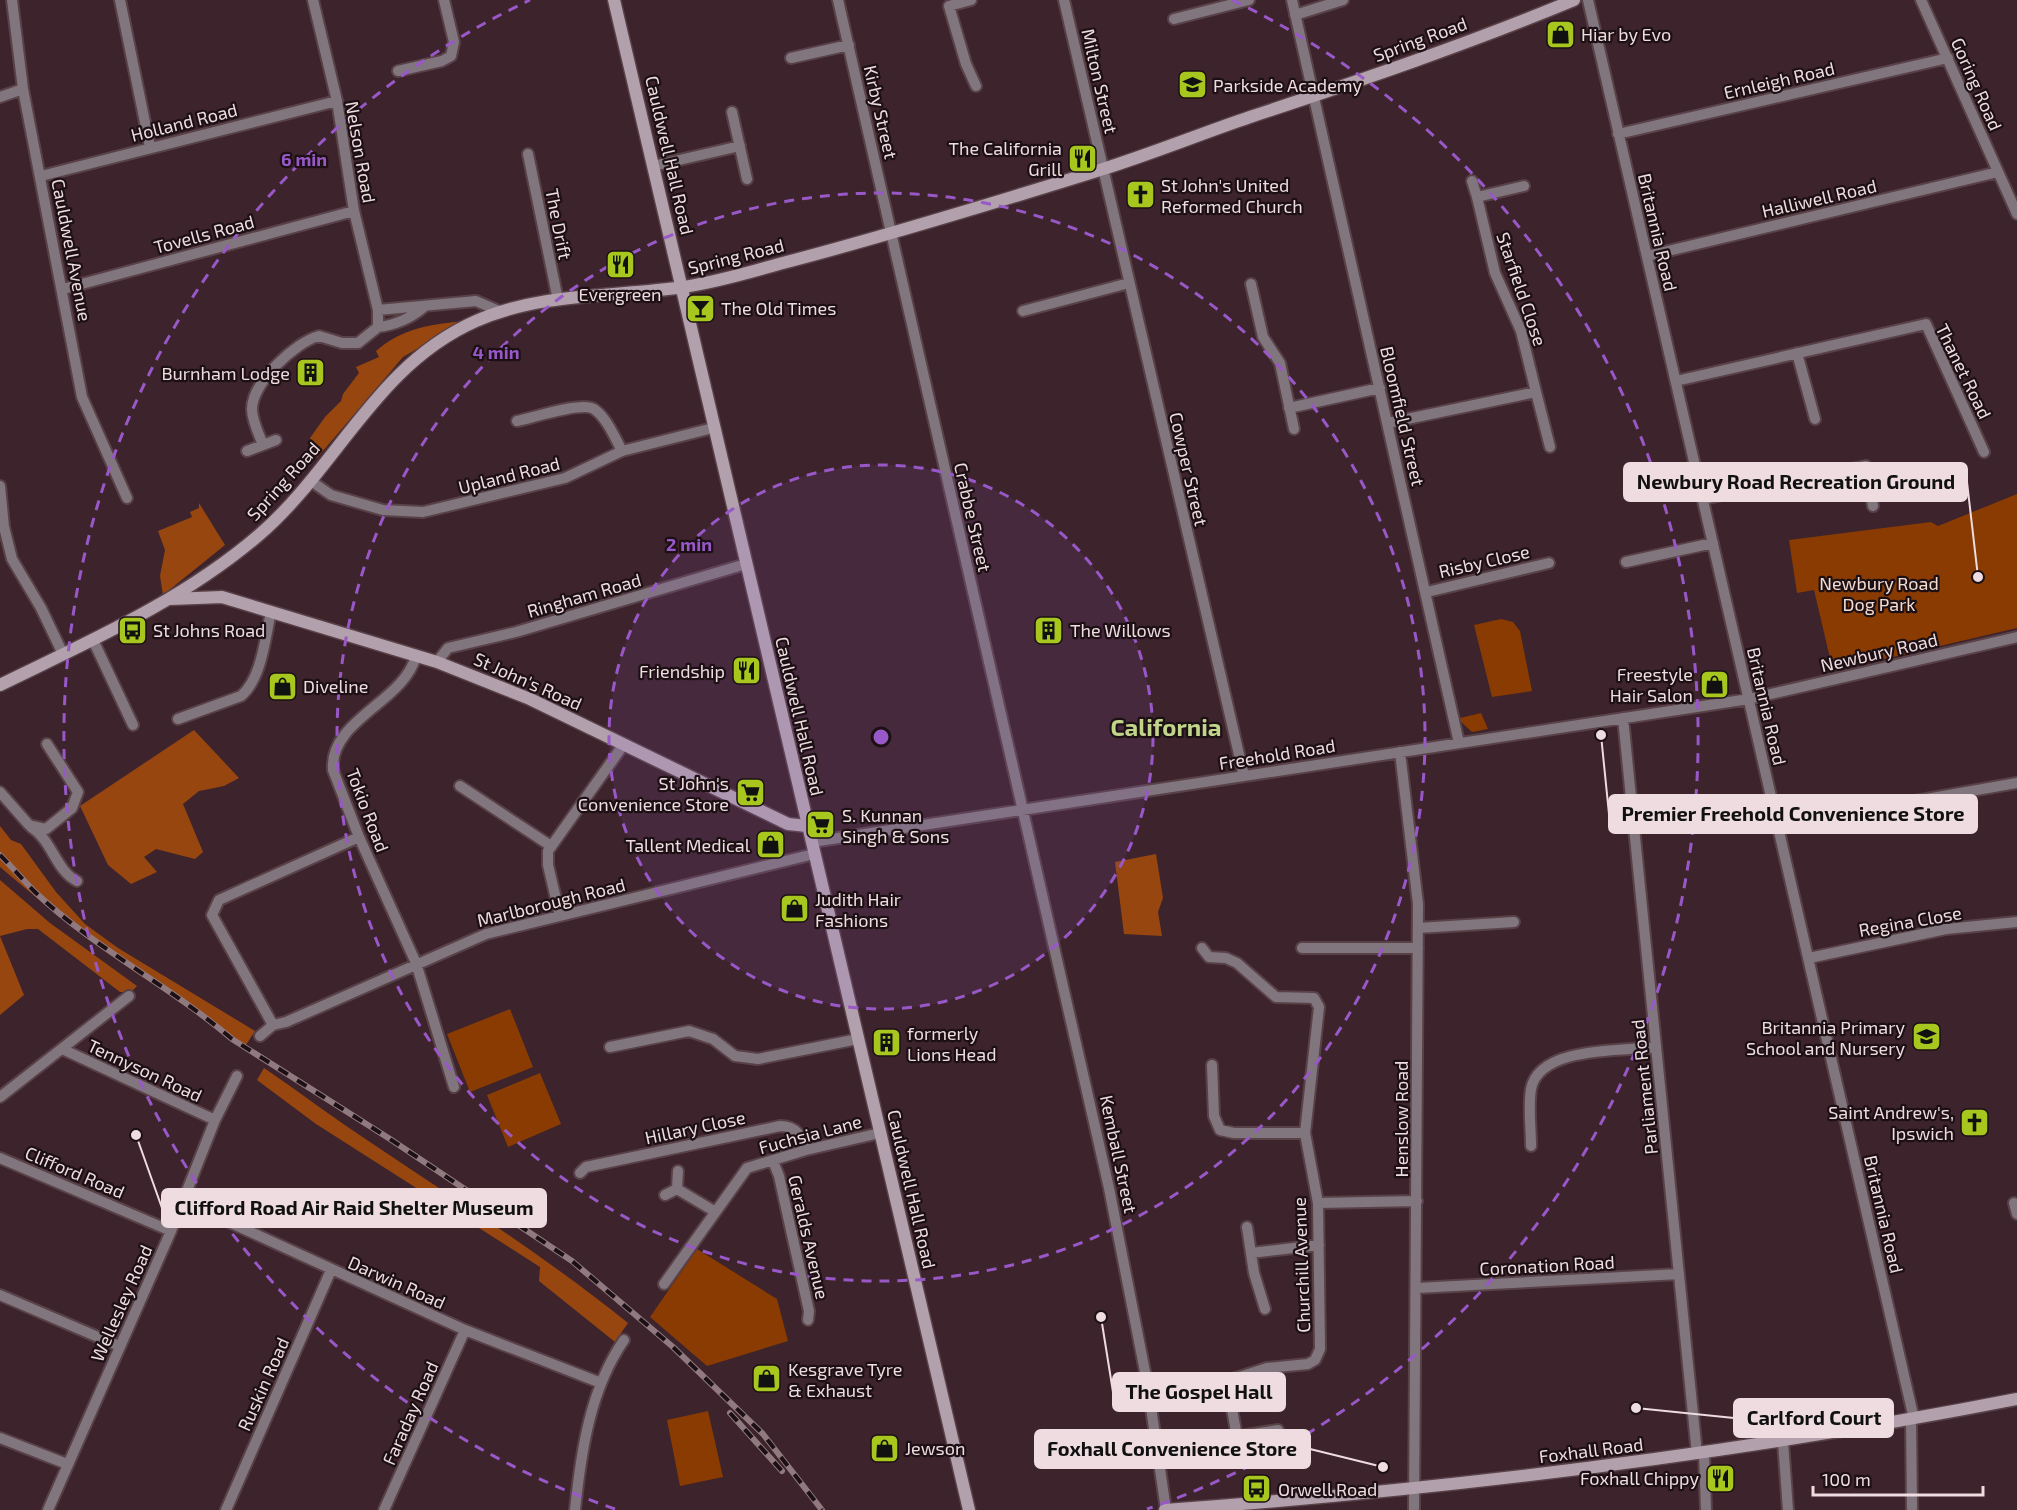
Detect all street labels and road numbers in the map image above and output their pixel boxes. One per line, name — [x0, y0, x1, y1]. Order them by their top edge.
street label: Spring Road — [1370, 12, 1470, 66]
street label: Milton Street — [1077, 26, 1123, 136]
street label: Goring Road — [1947, 34, 2007, 134]
street label: Ernleigh Road — [1721, 57, 1837, 103]
street label: Kirby Street — [860, 63, 903, 161]
street label: Cauldwell Hall Road — [641, 73, 699, 237]
street label: Holland Road — [128, 98, 240, 146]
street label: Nelson Road — [341, 99, 381, 205]
street label: Britannia Road — [1634, 171, 1682, 293]
street label: Halliwell Road — [1759, 174, 1879, 222]
street label: Cauldwell Avenue — [47, 177, 97, 323]
street label: The Drift — [541, 187, 577, 262]
street label: Tovells Road — [151, 210, 257, 258]
street label: Starfield Close — [1492, 229, 1552, 349]
street label: Spring Road — [686, 233, 786, 279]
street label: Thanet Road — [1931, 320, 1997, 422]
street label: Bloomfield Street — [1376, 344, 1430, 488]
street label: Cowper Street — [1165, 410, 1213, 528]
street label: Spring Road — [242, 437, 324, 525]
street label: Upland Road — [456, 452, 562, 498]
street label: Crabbe Street — [950, 460, 996, 574]
street label: Risby Close — [1436, 540, 1532, 582]
street label: Ringham Road — [524, 568, 644, 622]
street label: Newbury Road — [1818, 628, 1940, 676]
street label: Cauldwell Hall Road — [771, 634, 829, 798]
street label: Britannia Road — [1743, 645, 1791, 767]
street label: St John's Road — [471, 647, 585, 715]
street label: Freehold Road — [1217, 734, 1337, 774]
street label: Tokio Road — [342, 765, 394, 855]
street label: Marlborough Road — [475, 873, 627, 931]
street label: Regina Close — [1857, 901, 1963, 941]
street label: Parliament Road — [1626, 1018, 1662, 1156]
street label: Tennyson Road — [84, 1034, 206, 1106]
street label: Henslow Road — [1390, 1061, 1412, 1177]
street label: Kemball Street — [1096, 1093, 1142, 1215]
street label: Hillary Close — [643, 1106, 747, 1148]
street label: Cauldwell Hall Road — [883, 1107, 941, 1271]
street label: Fuchsia Lane — [756, 1110, 864, 1158]
street label: Clifford Road — [22, 1141, 128, 1203]
street label: Britannia Road — [1860, 1153, 1908, 1275]
street label: Geralds Avenue — [784, 1173, 834, 1301]
street label: Churchill Avenue — [1288, 1197, 1314, 1333]
street label: Wellesley Road — [85, 1241, 157, 1365]
street label: Coronation Road — [1479, 1250, 1615, 1280]
street label: Darwin Road — [345, 1251, 449, 1313]
street label: Ruskin Road — [233, 1334, 293, 1434]
street label: Faraday Road — [377, 1358, 443, 1468]
street label: Foxhall Road — [1538, 1433, 1644, 1467]

